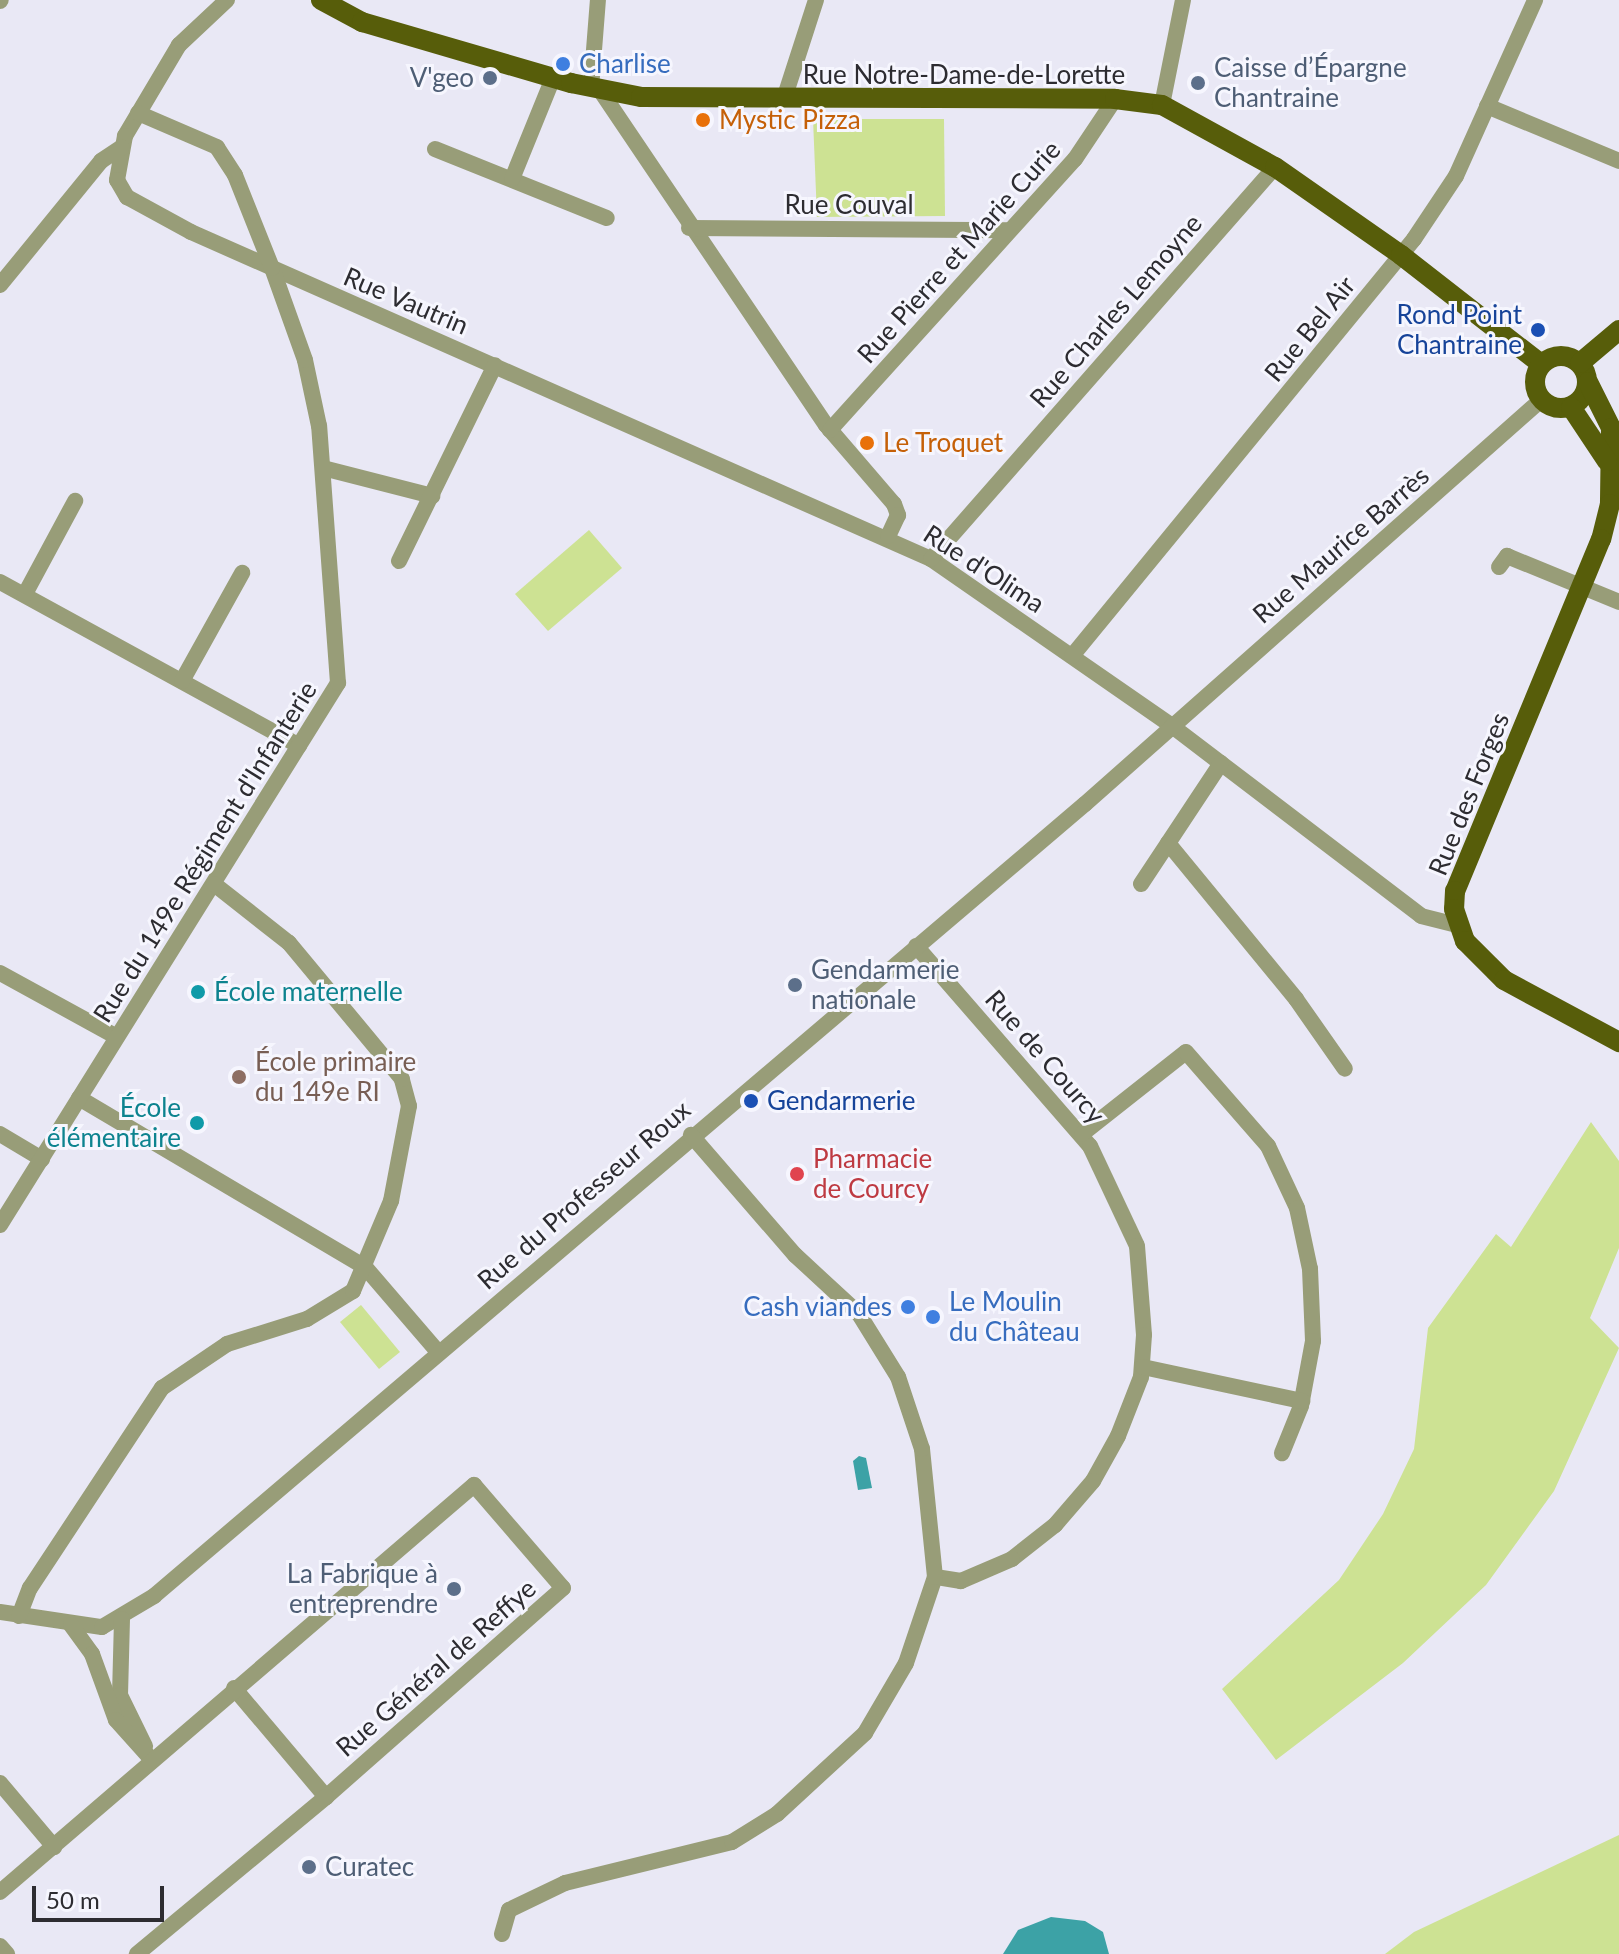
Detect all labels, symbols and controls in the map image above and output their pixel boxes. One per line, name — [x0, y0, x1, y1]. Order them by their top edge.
place label: Charlise — [579, 48, 671, 80]
place label: Caisse d’Épargne Chantraine — [1214, 52, 1407, 114]
marker: Charlise — [554, 55, 572, 73]
street label: Rue Notre-Dame-de-Lorette — [803, 59, 1125, 91]
place label: V'geo — [410, 62, 474, 94]
marker: V'geo — [481, 69, 499, 87]
marker: Caisse d’Épargne Chantraine — [1189, 74, 1207, 92]
place label: Mystic Pizza — [719, 104, 861, 136]
marker: Mystic Pizza — [694, 111, 712, 129]
street label: Rue Pierre et Marie Curie — [851, 134, 1067, 370]
street label: Rue Couval — [784, 189, 914, 221]
street label: Rue Charles Lemoyne — [1023, 208, 1209, 414]
street label: Rue Vautrin — [339, 261, 473, 341]
street label: Rue Bel Air — [1258, 270, 1362, 388]
place label: Rond Point Chantraine — [1397, 299, 1522, 360]
marker: Rond Point Chantraine — [1529, 321, 1547, 339]
place label: Le Troquet — [883, 427, 1004, 459]
marker: Le Troquet — [858, 434, 876, 452]
street label: Rue Maurice Barrès — [1247, 460, 1435, 630]
street label: Rue d'Olima — [918, 518, 1050, 620]
street label: Rue du 149e Régiment d'Infanterie — [87, 676, 323, 1028]
street label: Rue des Forges — [1422, 708, 1516, 880]
place label: Gendarmerie nationale — [811, 954, 960, 1016]
place label: École maternelle — [214, 976, 403, 1008]
marker: Gendarmerie nationale — [786, 976, 804, 994]
marker: École maternelle — [189, 983, 207, 1001]
street label: Rue de Courcy — [979, 984, 1111, 1130]
place label: École primaire du 149e RI — [255, 1046, 416, 1108]
marker: École primaire du 149e RI — [230, 1068, 248, 1086]
place label: Gendarmerie — [767, 1085, 916, 1117]
place label: École élémentaire — [47, 1092, 181, 1154]
marker: Gendarmerie — [742, 1092, 760, 1110]
street label: Rue du Professeur Roux — [471, 1094, 697, 1296]
marker: École élémentaire — [188, 1114, 206, 1132]
place label: Pharmacie de Courcy — [813, 1143, 932, 1204]
marker: Pharmacie de Courcy — [788, 1165, 806, 1183]
place label: Le Moulin du Château — [949, 1286, 1080, 1348]
place label: Cash viandes — [743, 1291, 892, 1323]
marker: Cash viandes — [899, 1298, 917, 1316]
marker: Le Moulin du Château — [924, 1308, 942, 1326]
place label: La Fabrique à entreprendre — [287, 1558, 438, 1620]
street label: Rue Général de Reffye — [330, 1573, 542, 1763]
marker: La Fabrique à entreprendre — [445, 1580, 463, 1598]
place label: Curatec — [325, 1851, 414, 1883]
marker: Curatec — [300, 1858, 318, 1876]
scale bar — [36, 1870, 168, 1920]
text: 50 m — [46, 1885, 100, 1914]

